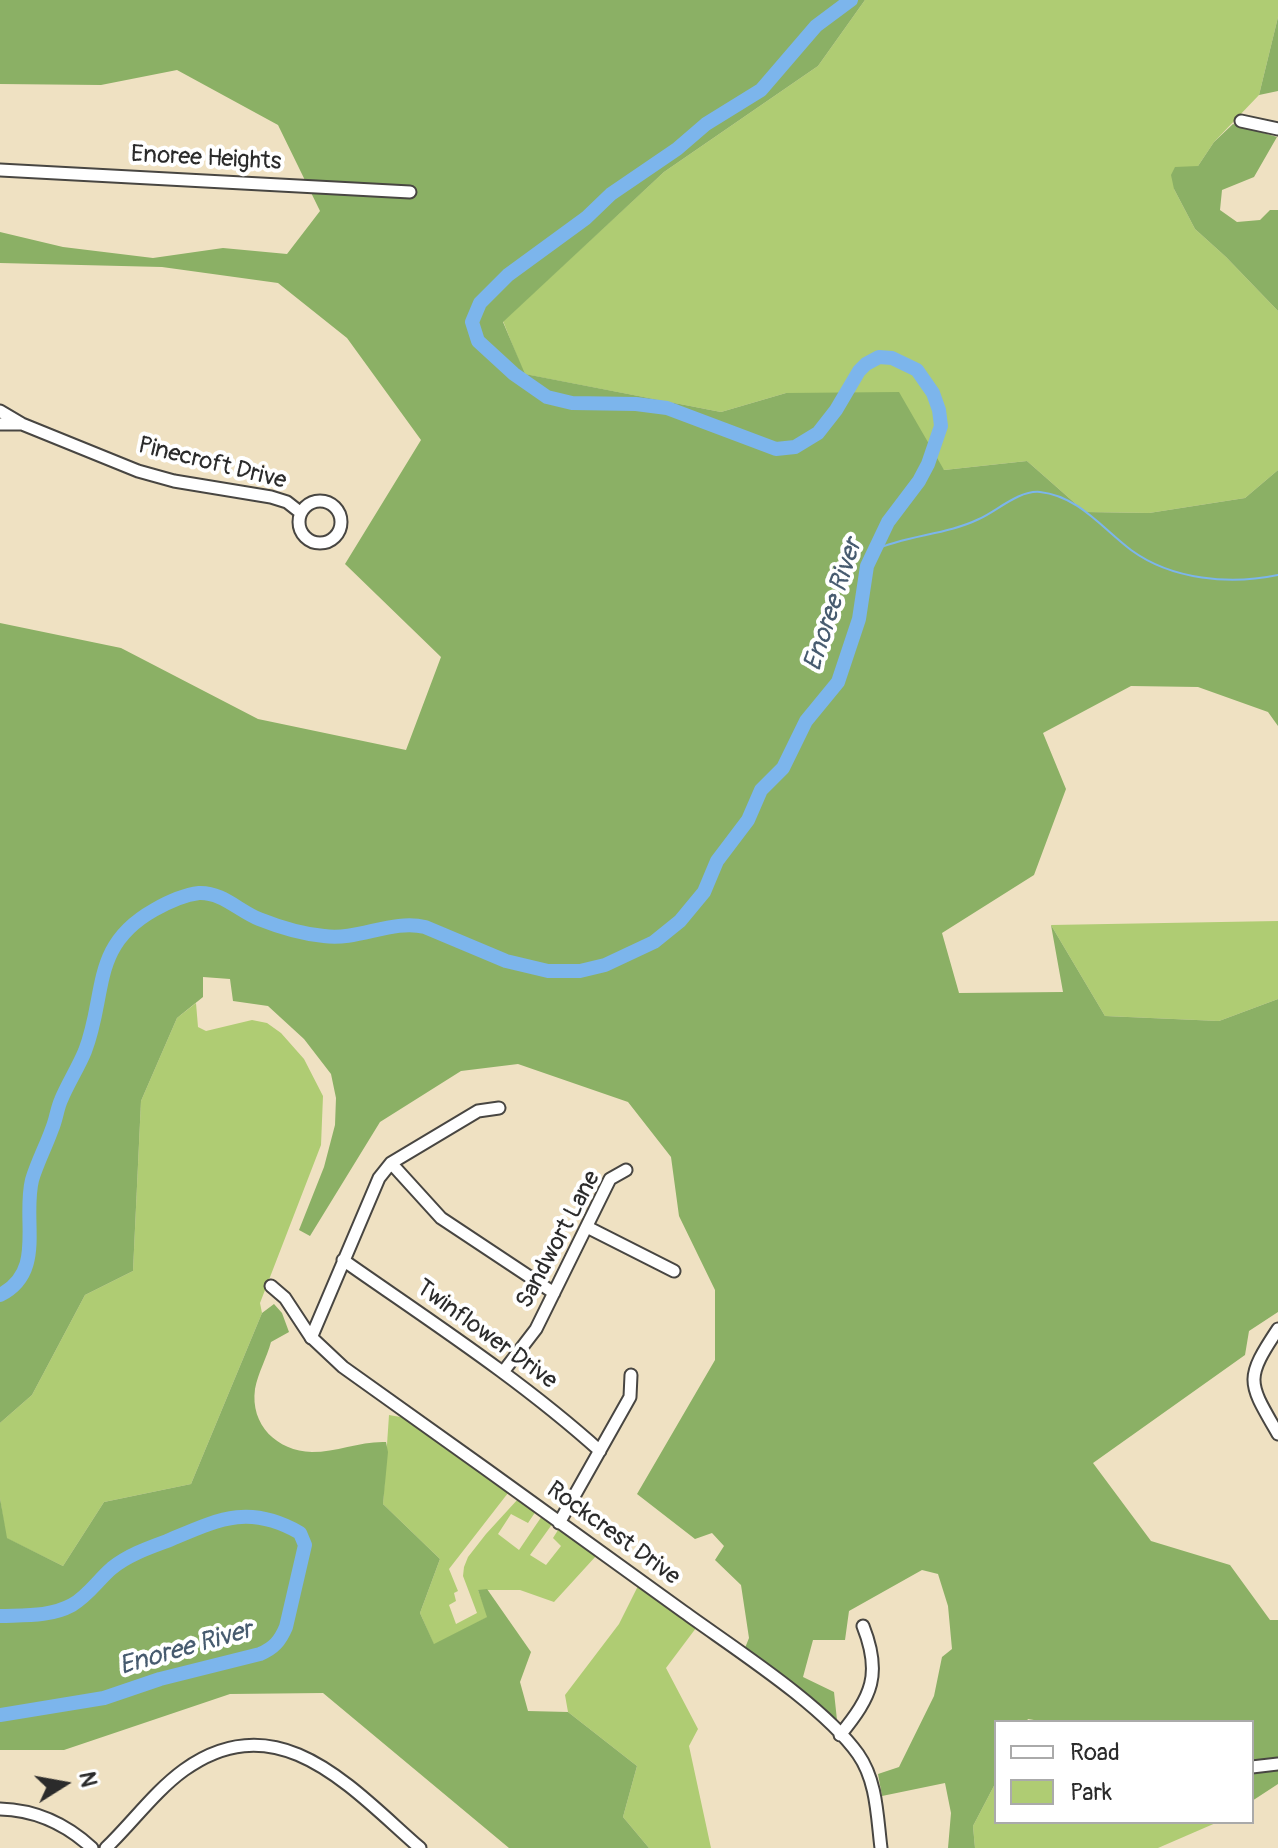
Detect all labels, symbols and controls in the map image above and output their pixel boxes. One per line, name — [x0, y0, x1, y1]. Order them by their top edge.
street label: Enoree Heights — [130, 141, 282, 177]
street label: Pinecroft Drive — [135, 432, 289, 496]
water label: Enoree River — [798, 535, 870, 675]
street label: Sandwort Lane — [511, 1166, 607, 1314]
street label: Twinflower Drive — [410, 1274, 562, 1396]
street label: Rockcrest Drive — [541, 1476, 685, 1592]
water label: Enoree River — [116, 1615, 256, 1683]
legend — [994, 1720, 1254, 1824]
text: Road — [1070, 1738, 1120, 1767]
north arrow — [24, 1744, 104, 1824]
text: N — [72, 1769, 103, 1789]
text: Park — [1070, 1778, 1112, 1807]

